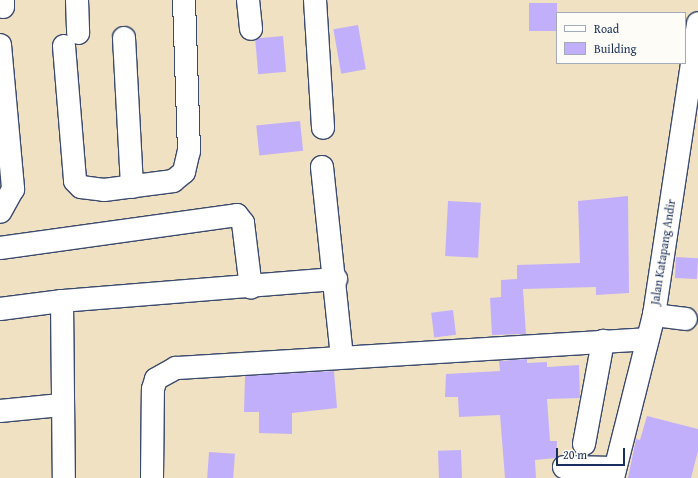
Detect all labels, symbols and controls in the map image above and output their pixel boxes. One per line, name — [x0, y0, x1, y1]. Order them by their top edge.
legend — [556, 12, 686, 64]
text: Road — [594, 20, 619, 37]
text: Building — [594, 40, 637, 57]
street label: Jalan Katapang Andir — [648, 198, 678, 306]
scale bar — [558, 440, 627, 466]
text: 20 m — [563, 446, 587, 463]

